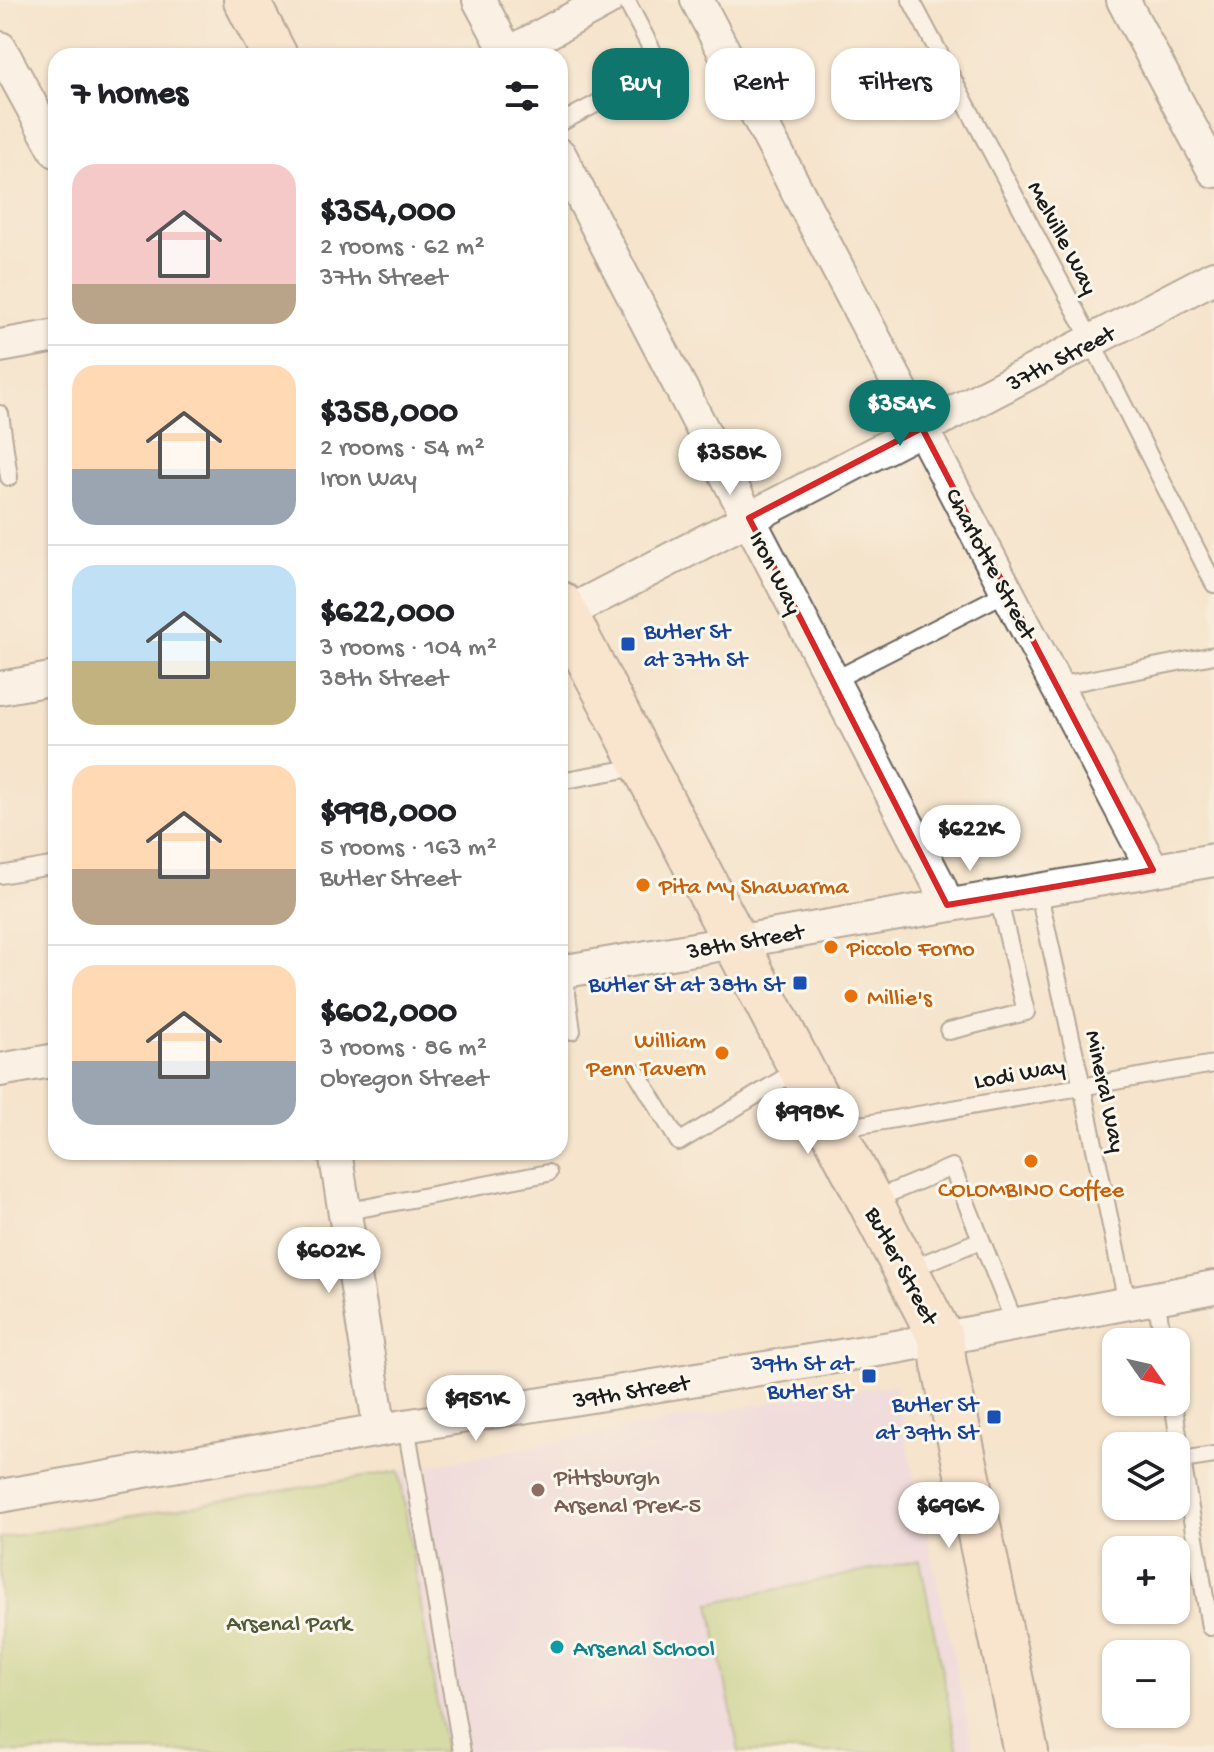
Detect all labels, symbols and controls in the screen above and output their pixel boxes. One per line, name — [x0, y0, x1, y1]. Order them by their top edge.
chip: Buy — [592, 48, 689, 120]
chip: Rent — [705, 48, 815, 120]
chip: Filters — [831, 48, 960, 120]
icon: filters — [500, 74, 544, 118]
text: 7 homes — [72, 76, 188, 116]
street label: Melville Way — [1019, 177, 1103, 300]
text: $354,000 — [320, 193, 456, 233]
icon: home — [136, 196, 232, 292]
text: 2 rooms · 62 m² — [320, 233, 484, 264]
text: 37th Street — [320, 264, 447, 295]
street label: 37th Street — [1002, 320, 1122, 400]
pin: $354K — [844, 380, 956, 448]
text: $354K — [867, 390, 933, 421]
text: $358,000 — [320, 394, 458, 434]
icon: home — [136, 397, 232, 493]
pin: $358K — [674, 429, 786, 497]
text: 2 rooms · 54 m² — [320, 434, 485, 465]
text: $358K — [696, 439, 764, 470]
text: Iron Way — [320, 465, 417, 496]
street label: Charlotte Street — [937, 484, 1042, 647]
street label: Iron Way — [741, 527, 807, 620]
text: $622,000 — [320, 594, 454, 634]
icon: home — [136, 597, 232, 693]
place label: Butler St at 37th St — [643, 619, 749, 676]
text: 3 rooms · 104 m² — [320, 634, 497, 665]
marker: Butler St at 37th St — [619, 635, 637, 653]
text: 38th Street — [320, 665, 448, 696]
text: $998,000 — [320, 794, 457, 834]
icon: home — [136, 797, 232, 893]
pin: $622K — [914, 805, 1026, 873]
text: $622K — [938, 815, 1002, 846]
text: 5 rooms · 163 m² — [320, 834, 497, 865]
text: Butler Street — [320, 865, 460, 896]
place label: Pita My Shawarma — [658, 874, 849, 903]
marker: Pita My Shawarma — [634, 876, 652, 894]
street label: 38th Street — [684, 919, 808, 968]
place label: Piccolo Forno — [846, 936, 975, 965]
marker: Piccolo Forno — [822, 938, 840, 956]
place label: Butler St at 38th St — [587, 972, 786, 1001]
marker: Butler St at 38th St — [791, 974, 809, 992]
place label: Millie's — [867, 985, 933, 1014]
marker: Millie's — [842, 987, 860, 1005]
text: $602,000 — [320, 994, 457, 1034]
icon: home — [136, 997, 232, 1093]
place label: William Penn Tavern — [585, 1028, 707, 1085]
street label: Mineral Way — [1077, 1028, 1131, 1156]
text: 3 rooms · 86 m² — [320, 1034, 487, 1065]
marker: William Penn Tavern — [713, 1044, 731, 1062]
street label: Lodi Way — [972, 1053, 1067, 1098]
text: Obregon Street — [320, 1065, 488, 1096]
pin: $998K — [752, 1088, 864, 1156]
text: $998K — [775, 1098, 841, 1129]
marker: COLOMBINO Coffee — [1022, 1152, 1040, 1170]
place label: COLOMBINO Coffee — [938, 1177, 1125, 1206]
street label: Butler Street — [856, 1202, 944, 1332]
pin: $602K — [273, 1227, 385, 1295]
text: $602K — [296, 1237, 362, 1268]
north arrow — [1102, 1328, 1190, 1416]
map controls — [1102, 1328, 1190, 1728]
place label: 39th St at Butler St — [749, 1351, 855, 1408]
marker: 39th St at Butler St — [860, 1367, 878, 1385]
street label: 39th Street — [571, 1370, 694, 1417]
pin: $951K — [420, 1375, 532, 1443]
text: $951K — [444, 1385, 508, 1416]
place label: Butler St at 39th St — [875, 1392, 980, 1449]
marker: Butler St at 39th St — [985, 1408, 1003, 1426]
button: layers — [1102, 1432, 1190, 1520]
place label: Pittsburgh Arsenal PreK-5 — [553, 1465, 701, 1522]
marker: Pittsburgh Arsenal PreK-5 — [529, 1481, 547, 1499]
pin: $696K — [893, 1482, 1005, 1550]
text: $696K — [916, 1492, 982, 1523]
button: + — [1102, 1536, 1190, 1624]
park label: Arsenal Park — [226, 1611, 354, 1640]
place label: Arsenal School — [573, 1636, 715, 1665]
marker: Arsenal School — [548, 1638, 566, 1656]
button: − — [1102, 1640, 1190, 1728]

